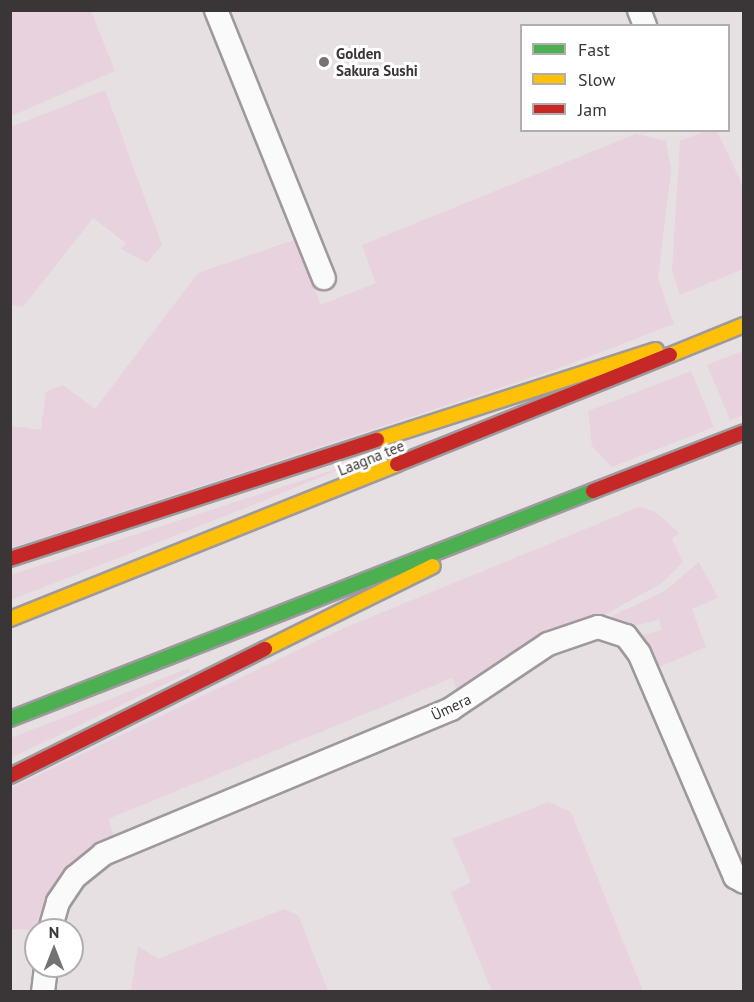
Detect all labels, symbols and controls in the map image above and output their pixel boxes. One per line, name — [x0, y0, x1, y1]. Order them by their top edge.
legend — [520, 24, 730, 132]
text: Fast — [578, 38, 610, 61]
place label: Golden Sakura Sushi — [336, 44, 418, 79]
marker: Golden Sakura Sushi — [317, 55, 331, 69]
text: Slow — [578, 68, 616, 91]
text: Jam — [578, 98, 607, 121]
street label: Laagna tee — [335, 437, 407, 479]
street label: Ümera — [428, 690, 474, 724]
north arrow — [24, 918, 84, 978]
text: N — [49, 922, 59, 942]

